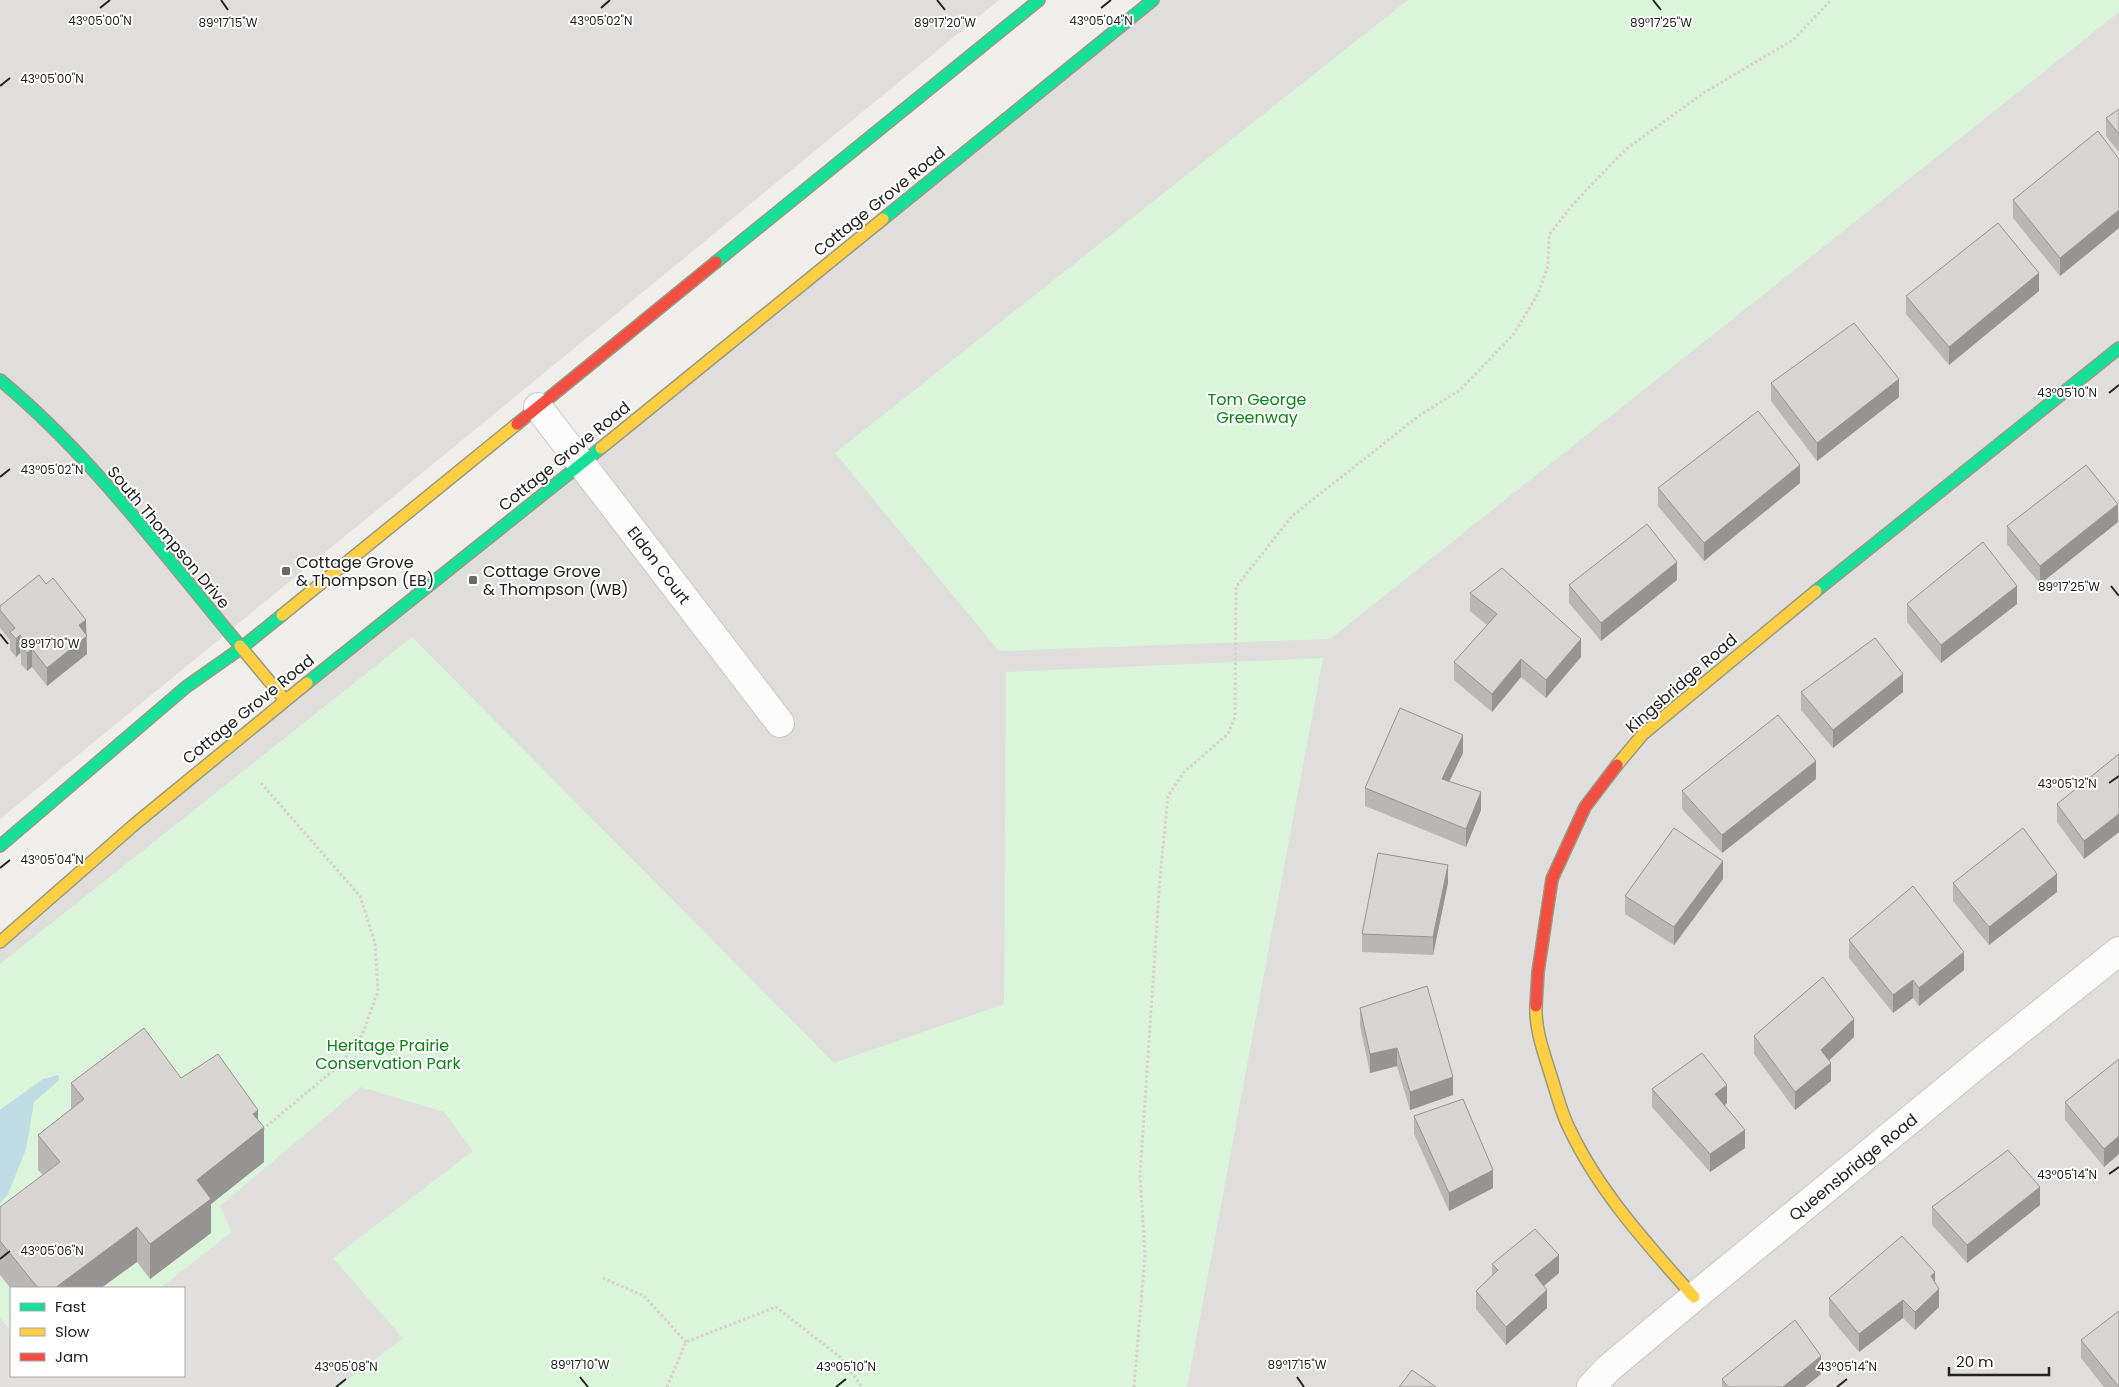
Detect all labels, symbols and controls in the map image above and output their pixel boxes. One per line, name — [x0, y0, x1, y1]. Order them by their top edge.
text: 43°05'00"N — [68, 12, 132, 29]
text: 43°05'02"N — [570, 12, 632, 29]
text: 43°05'04"N — [1069, 12, 1133, 29]
text: 89°17'15"W — [199, 14, 258, 31]
text: 89°17'20"W — [914, 14, 976, 31]
text: 89°17'25"W — [1630, 14, 1692, 31]
text: 43°05'00"N — [20, 70, 84, 87]
street label: Cottage Grove Road — [809, 141, 950, 262]
text: 43°05'10"N — [2037, 384, 2097, 401]
park label: Tom George Greenway — [1208, 388, 1307, 429]
street label: Cottage Grove Road — [494, 396, 635, 517]
text: 43°05'02"N — [21, 461, 83, 478]
street label: South Thompson Drive — [102, 461, 235, 614]
street label: Eldon Court — [622, 522, 696, 609]
place label: Cottage Grove & Thompson (EB) — [296, 551, 434, 592]
place label: Cottage Grove & Thompson (WB) — [483, 560, 629, 601]
marker: Cottage Grove & Thompson (EB) — [280, 565, 292, 577]
marker: Cottage Grove & Thompson (WB) — [467, 574, 479, 586]
text: 89°17'25"W — [2038, 578, 2100, 595]
street label: Kingsbridge Road — [1621, 628, 1742, 738]
text: 89°17'10"W — [21, 635, 80, 652]
street label: Cottage Grove Road — [178, 649, 319, 770]
text: 43°05'12"N — [2037, 775, 2097, 792]
text: 43°05'04"N — [20, 851, 84, 868]
park label: Heritage Prairie Conservation Park — [315, 1034, 462, 1075]
street label: Queensbridge Road — [1784, 1108, 1923, 1226]
text: 43°05'14"N — [2037, 1166, 2097, 1183]
text: 43°05'06"N — [20, 1242, 84, 1259]
legend — [10, 1287, 185, 1377]
text: Fast — [55, 1296, 86, 1317]
text: Slow — [55, 1321, 90, 1342]
scale bar — [1949, 1344, 2049, 1376]
text: Jam — [55, 1346, 89, 1367]
text: 20 m — [1956, 1351, 1994, 1372]
text: 89°17'10"W — [551, 1356, 610, 1373]
text: 89°17'15"W — [1268, 1356, 1327, 1373]
text: 43°05'08"N — [314, 1358, 378, 1375]
text: 43°05'10"N — [816, 1358, 876, 1375]
text: 43°05'14"N — [1817, 1358, 1877, 1375]

